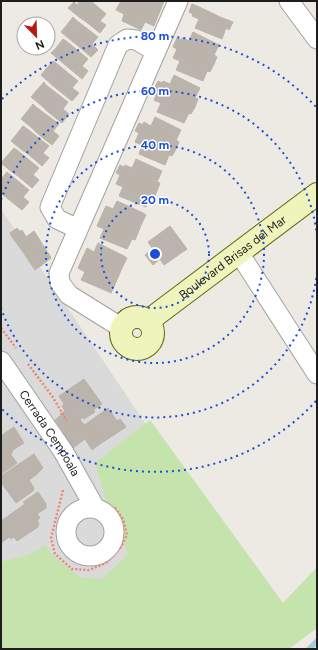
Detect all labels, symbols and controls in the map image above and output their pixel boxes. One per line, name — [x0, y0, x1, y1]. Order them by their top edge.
north arrow — [16, 16, 56, 56]
text: 80 m — [141, 29, 169, 43]
text: N — [33, 37, 46, 52]
text: 60 m — [141, 84, 169, 98]
text: 40 m — [141, 138, 169, 152]
text: 20 m — [141, 193, 169, 207]
street label: Boulevard Brisas del Mar — [176, 213, 289, 302]
centre of rings — [148, 247, 162, 261]
street label: Cerrada Cempoala — [16, 387, 83, 479]

